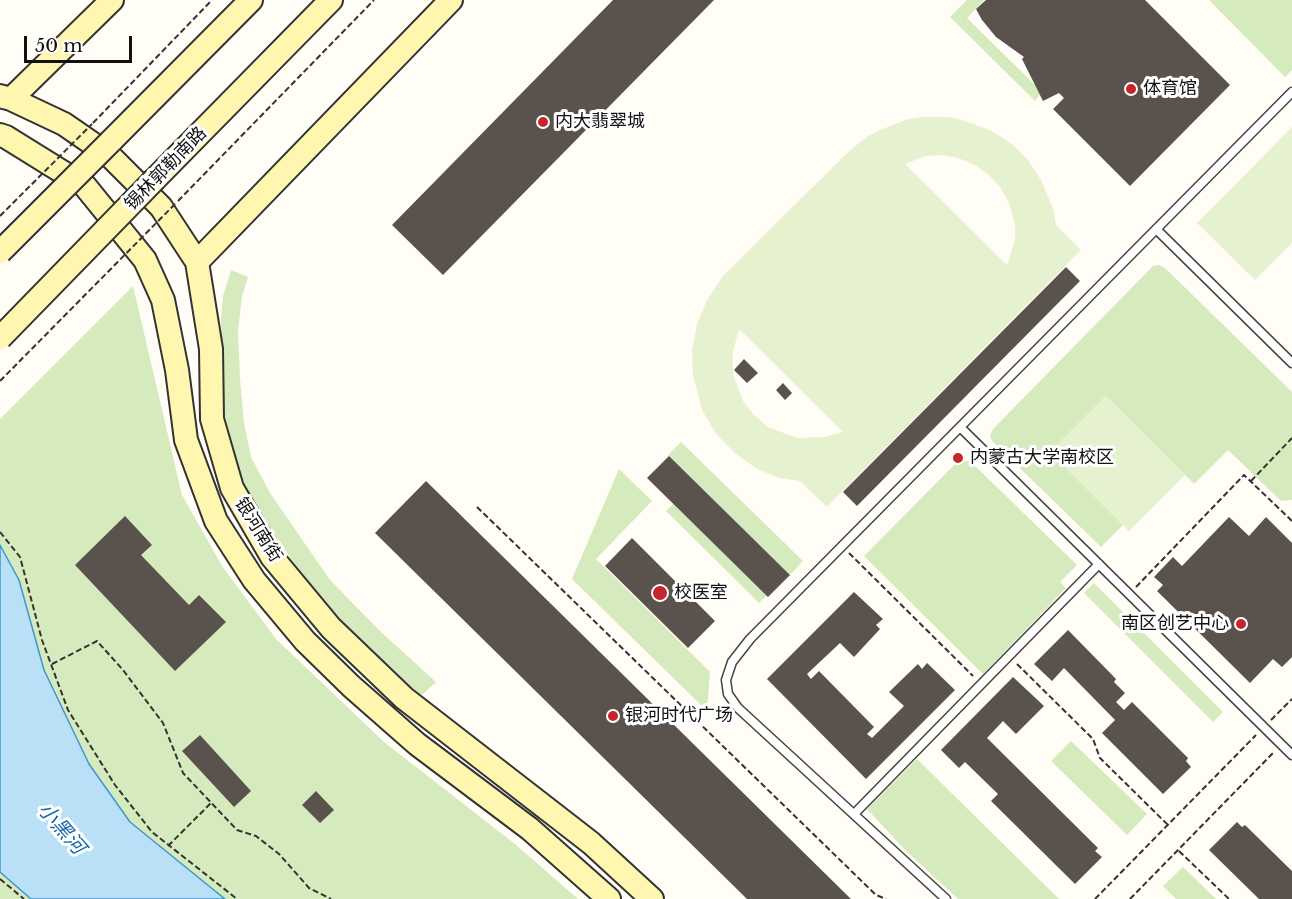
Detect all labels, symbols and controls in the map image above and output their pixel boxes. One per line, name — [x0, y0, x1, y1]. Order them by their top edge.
scale bar — [27, 24, 135, 62]
text: 50 m — [35, 35, 83, 57]
place label: 体育馆 — [1143, 78, 1197, 100]
marker: 体育馆 — [1124, 82, 1138, 96]
place label: 内大翡翠城 — [555, 111, 645, 133]
marker: 内大翡翠城 — [536, 115, 550, 129]
street label: 锡林郭勒南路 — [121, 123, 211, 215]
place label: 内蒙古大学南校区 — [970, 447, 1114, 469]
marker: 内蒙古大学南校区 — [951, 451, 965, 465]
street label: 银河南街 — [230, 494, 286, 566]
place label: 校医室 — [674, 582, 728, 604]
marker: 校医室 — [651, 584, 669, 602]
place label: 南区创艺中心 — [1121, 613, 1229, 635]
marker: 南区创艺中心 — [1234, 617, 1248, 631]
place label: 银河时代广场 — [625, 705, 733, 727]
marker: 银河时代广场 — [606, 709, 620, 723]
water label: 小黑河 — [32, 798, 90, 860]

